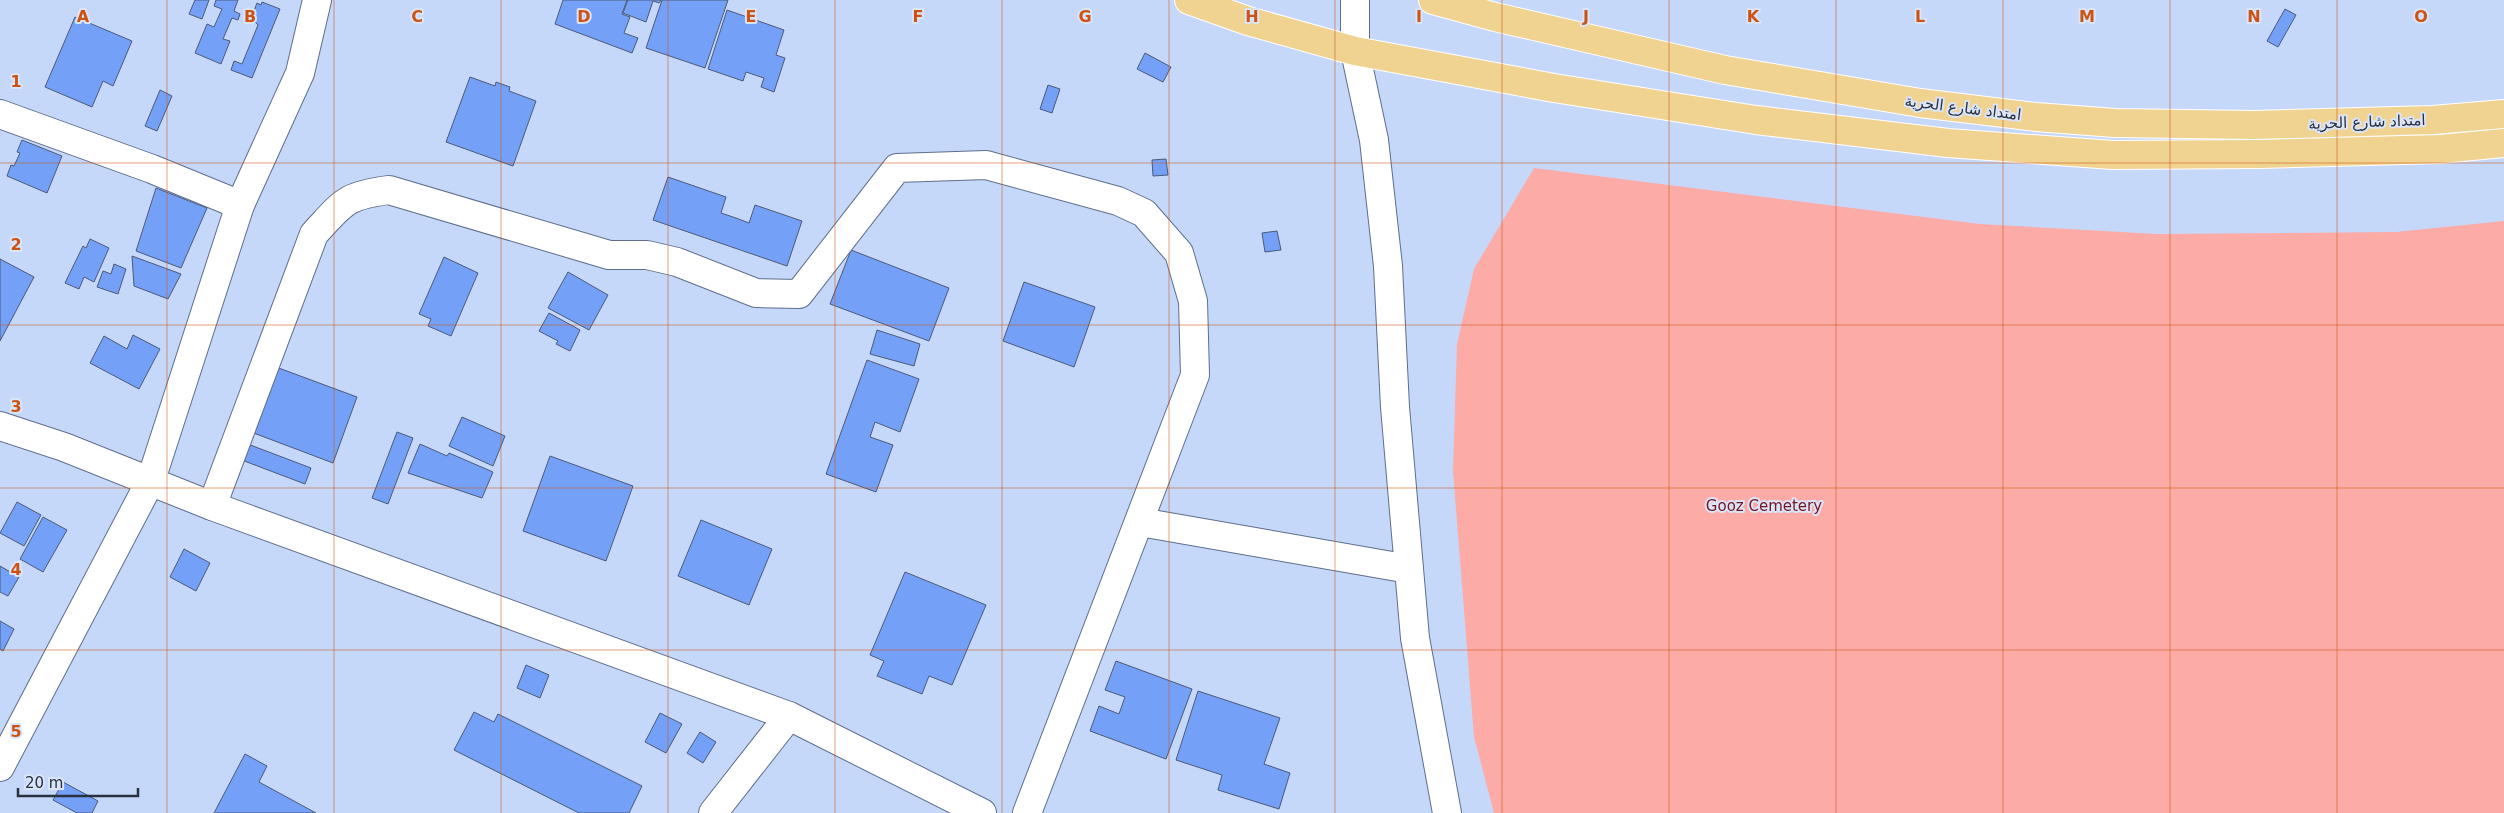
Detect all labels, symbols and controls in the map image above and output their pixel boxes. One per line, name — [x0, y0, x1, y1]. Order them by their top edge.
text: A — [77, 7, 90, 26]
text: B — [244, 7, 256, 26]
text: C — [411, 7, 423, 26]
text: D — [577, 7, 591, 26]
text: E — [746, 7, 756, 26]
text: F — [913, 7, 923, 26]
text: G — [1078, 7, 1092, 26]
text: H — [1245, 7, 1259, 26]
text: I — [1416, 7, 1422, 26]
text: J — [1582, 7, 1589, 26]
text: K — [1747, 7, 1760, 26]
text: L — [1915, 7, 1925, 26]
text: M — [2079, 7, 2095, 26]
text: N — [2247, 7, 2261, 26]
text: O — [2414, 7, 2428, 26]
text: 1 — [10, 72, 22, 91]
street label: امتداد شارع الحرية — [1904, 92, 2022, 124]
street label: امتداد شارع الحرية — [2308, 111, 2426, 133]
text: 2 — [10, 235, 22, 254]
text: 3 — [10, 397, 22, 416]
park label: Gooz Cemetery — [1706, 497, 1822, 515]
text: 4 — [10, 560, 22, 579]
text: 5 — [10, 722, 22, 741]
scale bar — [18, 766, 138, 798]
text: 20 m — [25, 774, 63, 792]

